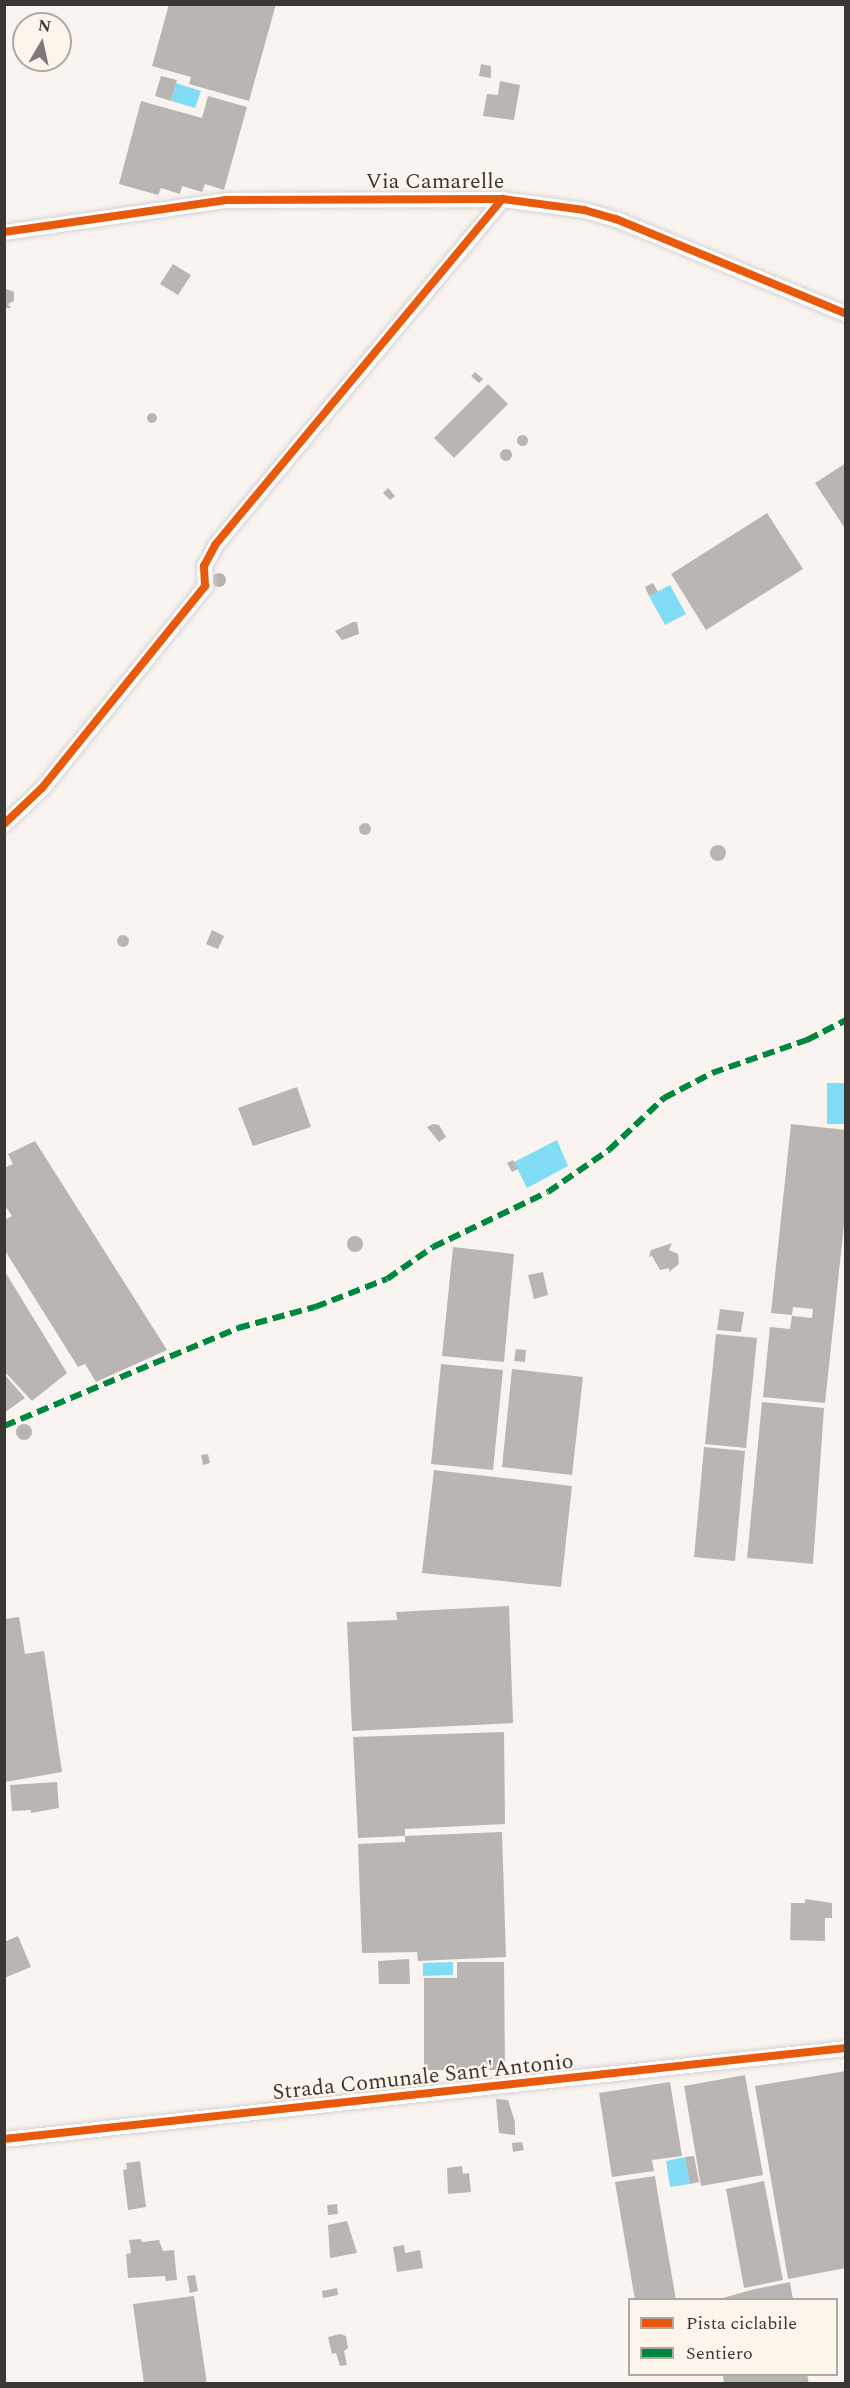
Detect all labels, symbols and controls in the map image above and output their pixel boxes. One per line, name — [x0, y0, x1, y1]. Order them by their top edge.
north arrow — [12, 12, 72, 72]
text: N — [36, 13, 53, 39]
street label: Via Camarelle — [366, 169, 504, 195]
street label: Strada Comunale Sant'Antonio — [271, 2048, 575, 2106]
legend — [628, 2298, 838, 2376]
text: Pista ciclabile — [686, 2310, 797, 2337]
text: Sentiero — [686, 2340, 753, 2367]

